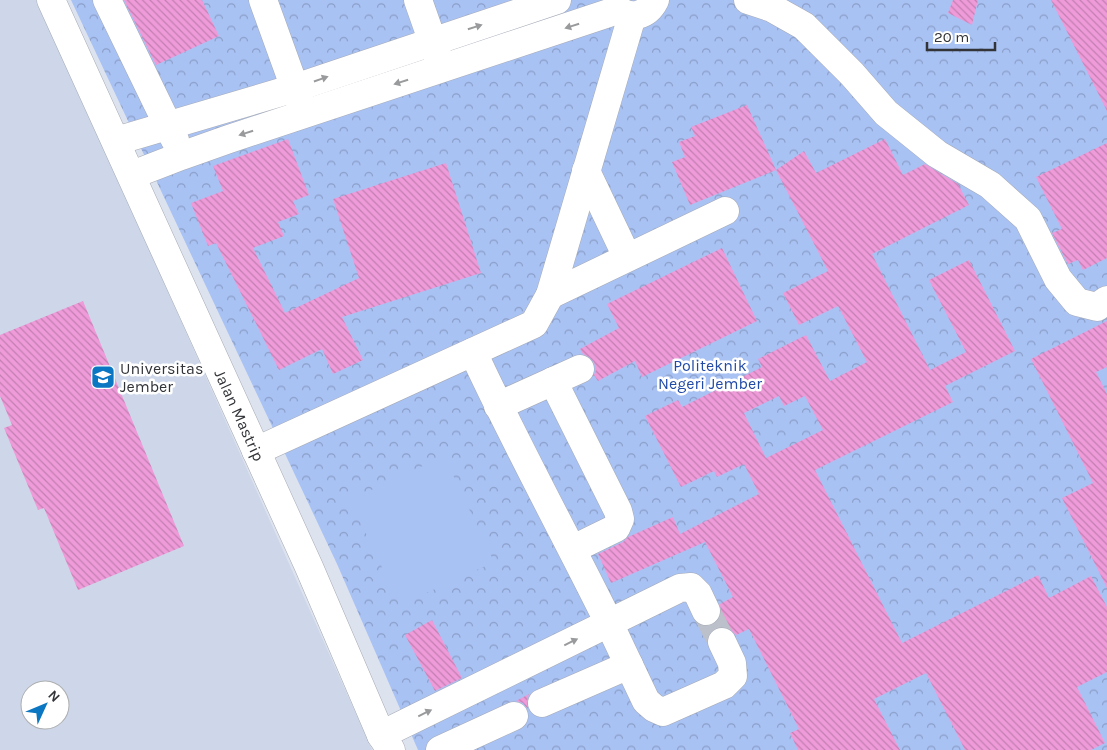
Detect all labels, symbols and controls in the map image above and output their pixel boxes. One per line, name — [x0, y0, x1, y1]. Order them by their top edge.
scale bar — [927, 20, 994, 52]
one-way arrow — [564, 22, 579, 30]
one-way arrow — [467, 23, 482, 30]
text: 20 m — [934, 28, 969, 46]
one-way arrow — [314, 75, 329, 83]
one-way arrow — [393, 79, 408, 86]
one-way arrow — [239, 130, 254, 137]
park label: Politeknik Negeri Jember — [658, 356, 762, 393]
place label: Universitas Jember — [120, 359, 203, 396]
school or university icon: Universitas Jember — [90, 364, 116, 390]
street label: Jalan Mastrip — [211, 366, 269, 464]
one-way arrow — [563, 637, 578, 646]
north arrow — [20, 680, 70, 730]
text: N — [44, 687, 64, 706]
one-way arrow — [418, 709, 432, 717]

